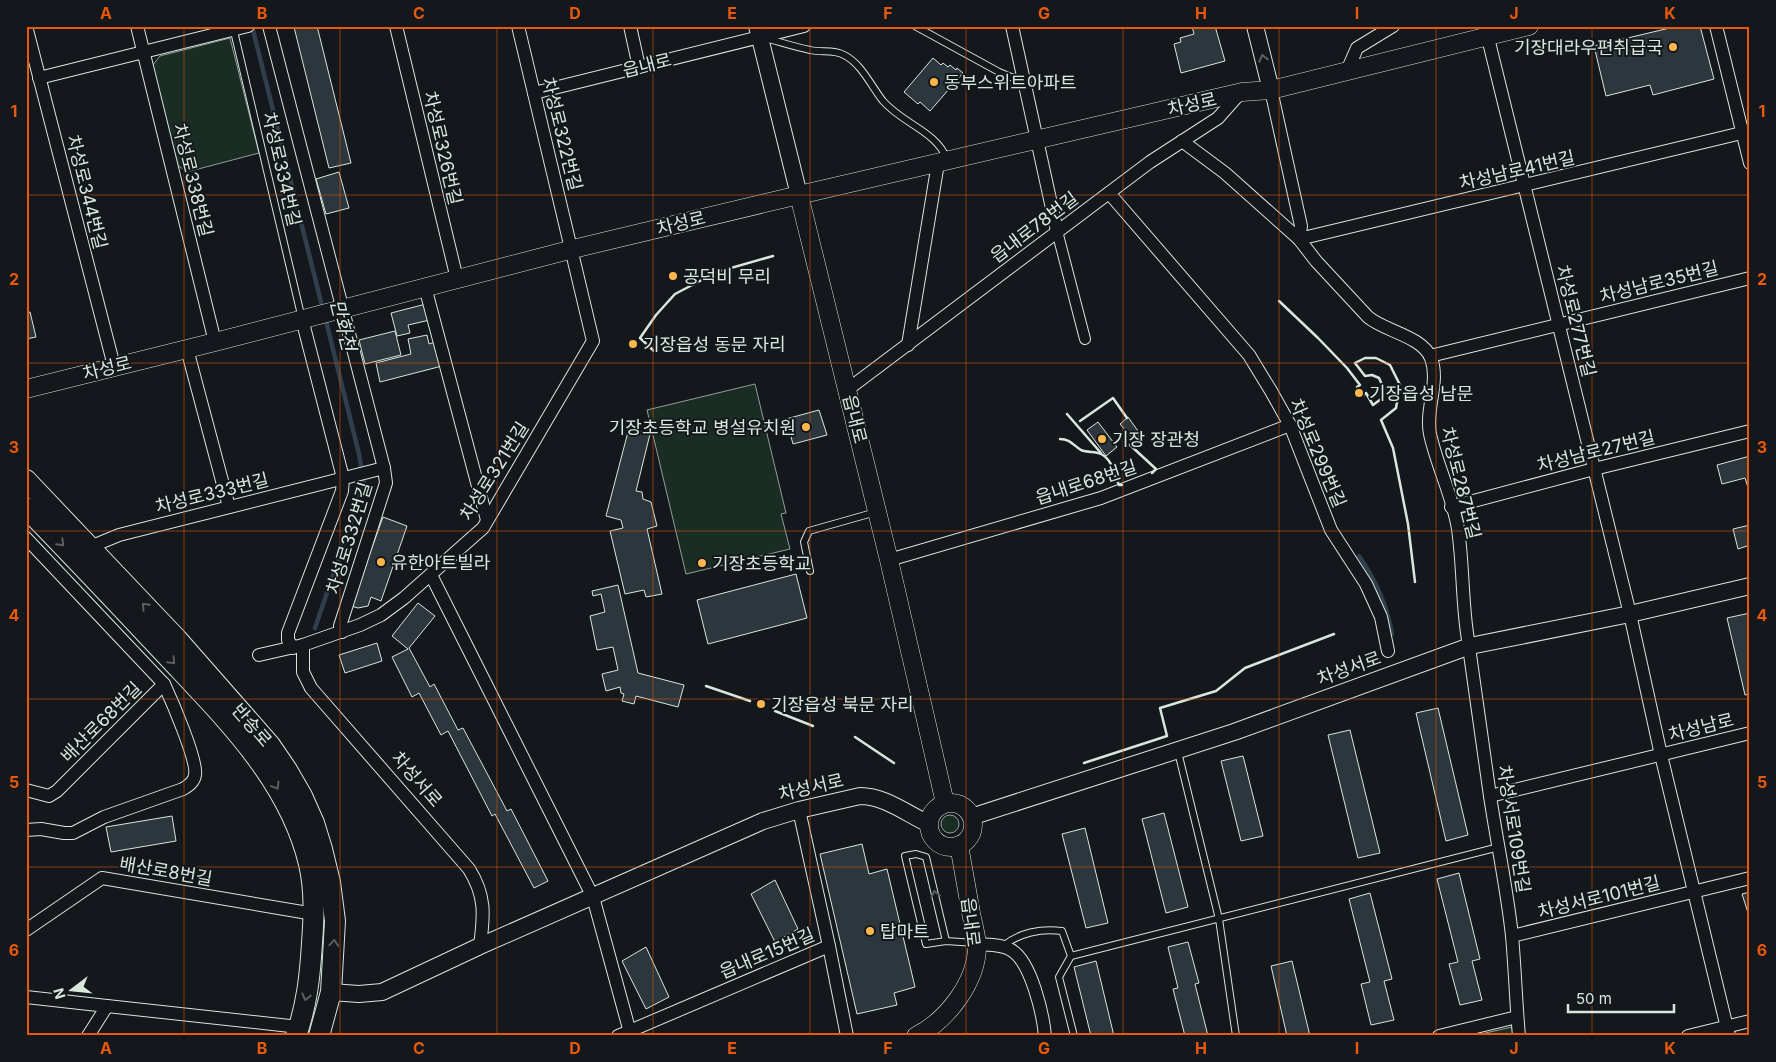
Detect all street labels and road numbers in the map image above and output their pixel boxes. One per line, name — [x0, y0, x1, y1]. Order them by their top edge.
street label: 읍내로 — [620, 49, 674, 81]
street label: 차성로322번길 — [538, 75, 586, 193]
street label: 차성로 — [1165, 88, 1219, 120]
street label: 차성로326번길 — [420, 89, 466, 207]
street label: 차성로334번길 — [259, 110, 305, 228]
street label: 차성로338번길 — [169, 121, 217, 239]
street label: 차성로344번길 — [63, 133, 111, 251]
street label: 차성남로41번길 — [1457, 147, 1577, 193]
street label: 읍내로78번길 — [986, 187, 1082, 267]
street label: 차성로 — [654, 207, 708, 239]
street label: 차성남로35번길 — [1598, 257, 1720, 307]
street label: 차성로277번길 — [1552, 263, 1600, 379]
street label: 차성로 — [80, 352, 134, 384]
street label: 읍내로 — [839, 392, 871, 446]
street label: 차성로299번길 — [1286, 395, 1350, 511]
street label: 차성로321번길 — [455, 418, 533, 524]
street label: 차성로287번길 — [1437, 425, 1485, 541]
street label: 차성남로27번길 — [1535, 426, 1657, 476]
street label: 읍내로68번길 — [1033, 456, 1139, 508]
street label: 차성로333번길 — [153, 469, 271, 517]
street label: 차성로332번길 — [322, 479, 376, 597]
street label: 차성서로 — [1314, 647, 1384, 689]
street label: 배산로68번길 — [56, 677, 146, 767]
street label: 반송로 — [228, 699, 276, 751]
street label: 차성남로 — [1666, 709, 1736, 745]
street label: 차성서로 — [387, 747, 447, 811]
street label: 차성서로109번길 — [1494, 764, 1534, 894]
street label: 차성서로 — [776, 769, 846, 805]
street label: 배산로8번길 — [118, 853, 214, 889]
street label: 차성서로101번길 — [1536, 872, 1662, 922]
street label: 읍내로 — [958, 896, 984, 948]
street label: 읍내로15번길 — [716, 924, 818, 982]

